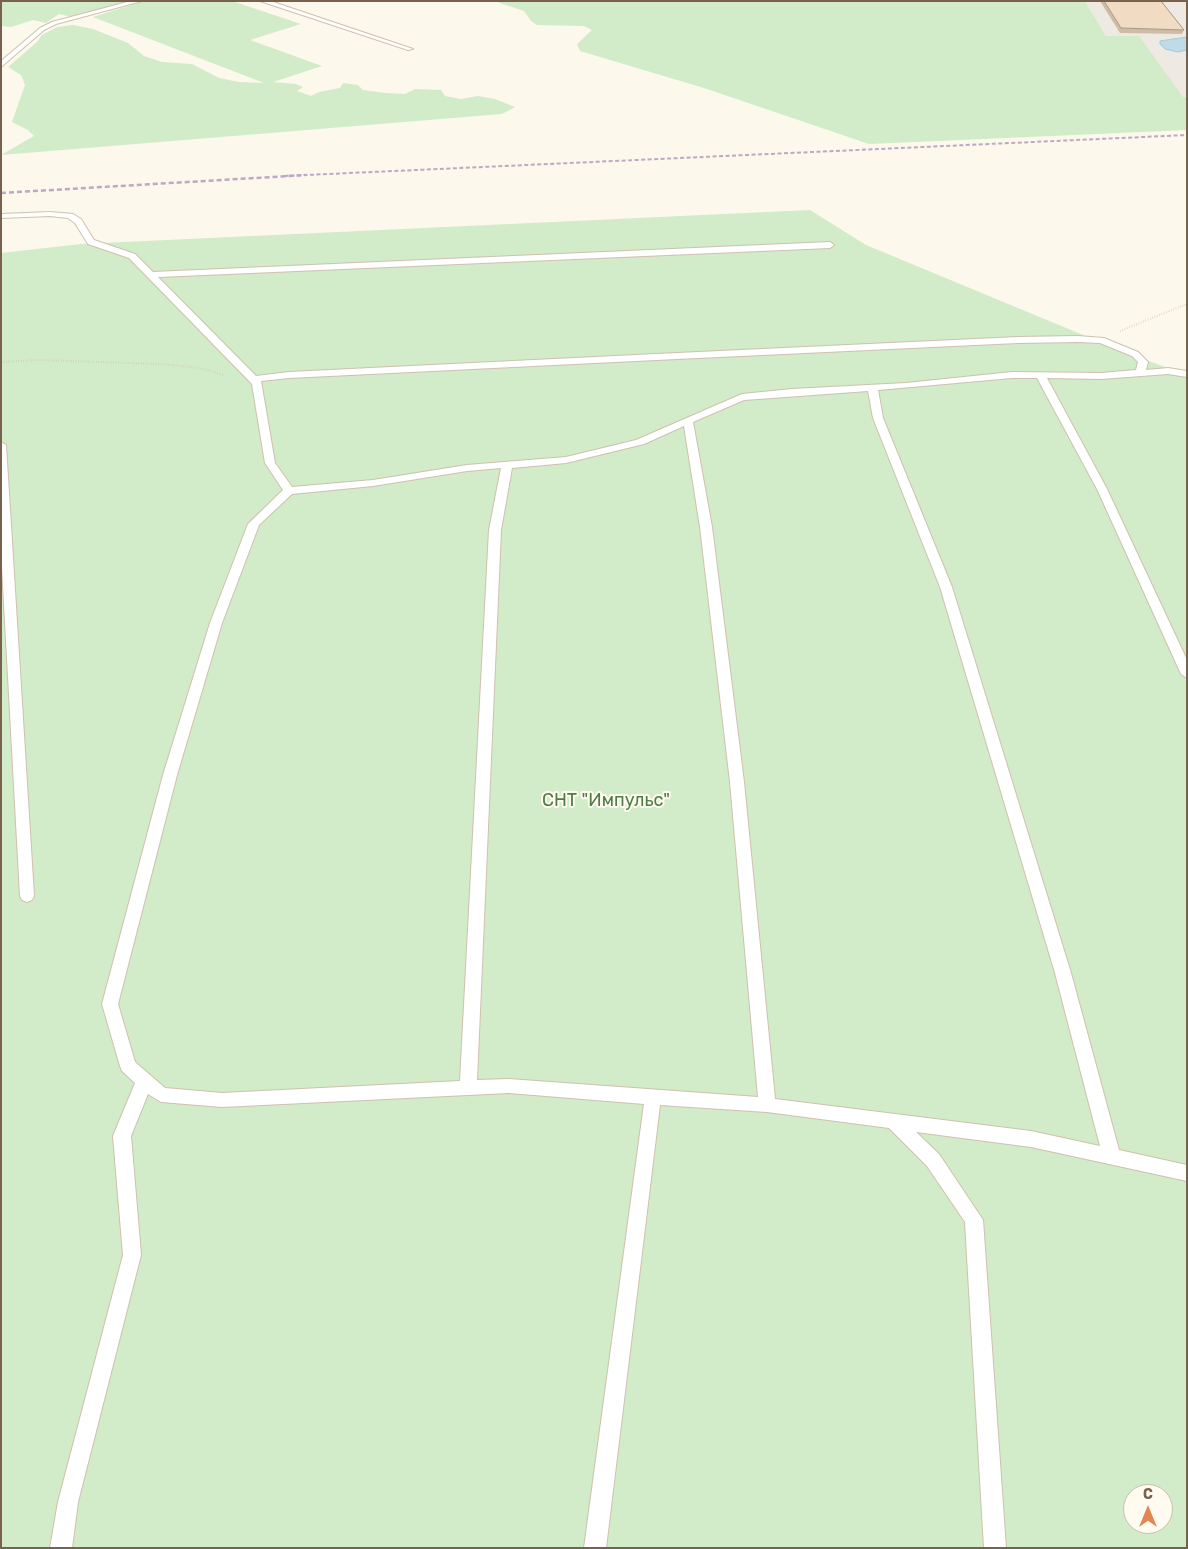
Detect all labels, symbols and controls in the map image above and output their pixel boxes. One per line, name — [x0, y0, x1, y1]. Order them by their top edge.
park label: СНТ "Импульс" — [542, 790, 670, 812]
north arrow — [1123, 1484, 1173, 1534]
text: С — [1143, 1486, 1153, 1503]

